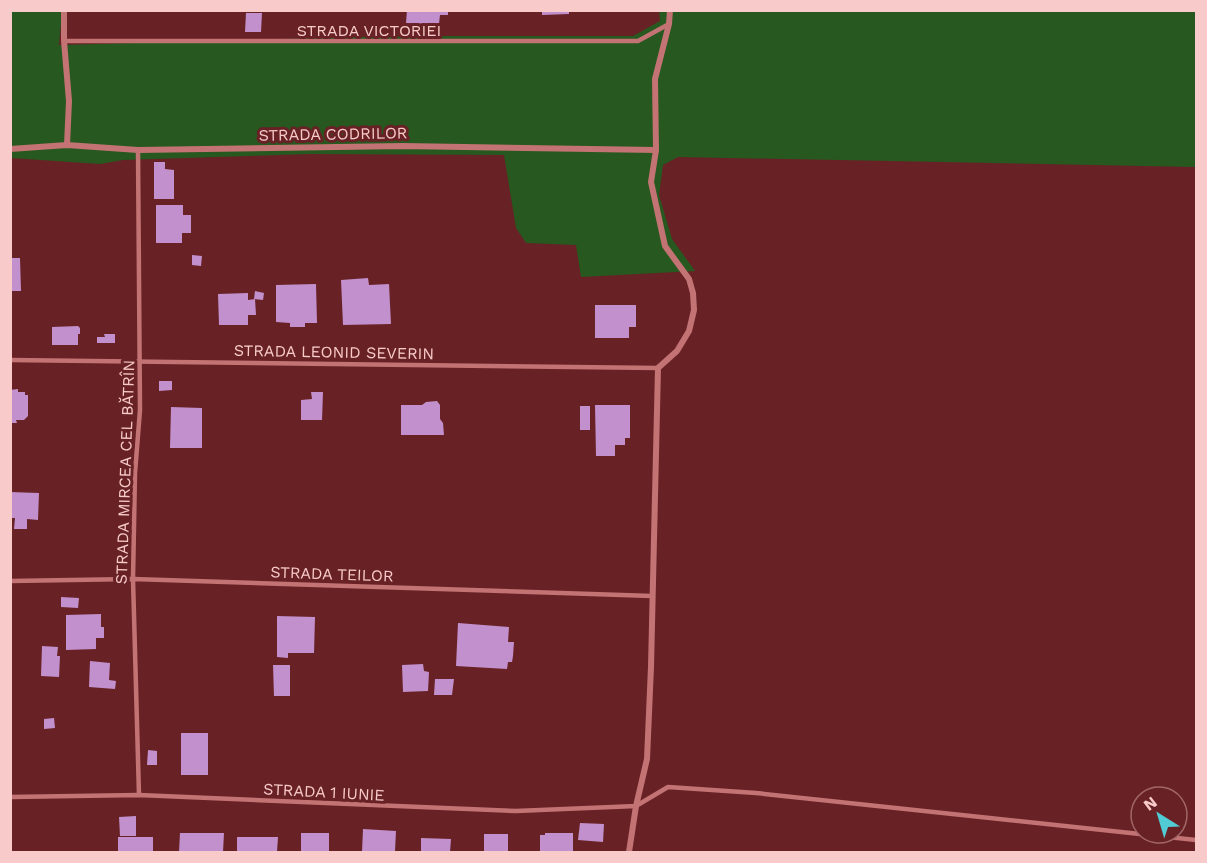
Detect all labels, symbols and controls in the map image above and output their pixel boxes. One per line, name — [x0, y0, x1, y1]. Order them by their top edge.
street label: STRADA VICTORIEI — [297, 21, 441, 40]
street label: STRADA CODRILOR — [258, 123, 408, 145]
street label: STRADA LEONID SEVERIN — [234, 341, 434, 363]
street label: STRADA MIRCEA CEL BĂTRÎN — [112, 359, 138, 585]
street label: STRADA TEILOR — [270, 562, 394, 586]
street label: STRADA 1 IUNIE — [263, 779, 385, 805]
north arrow — [1129, 785, 1189, 845]
text: N — [1140, 792, 1161, 815]

